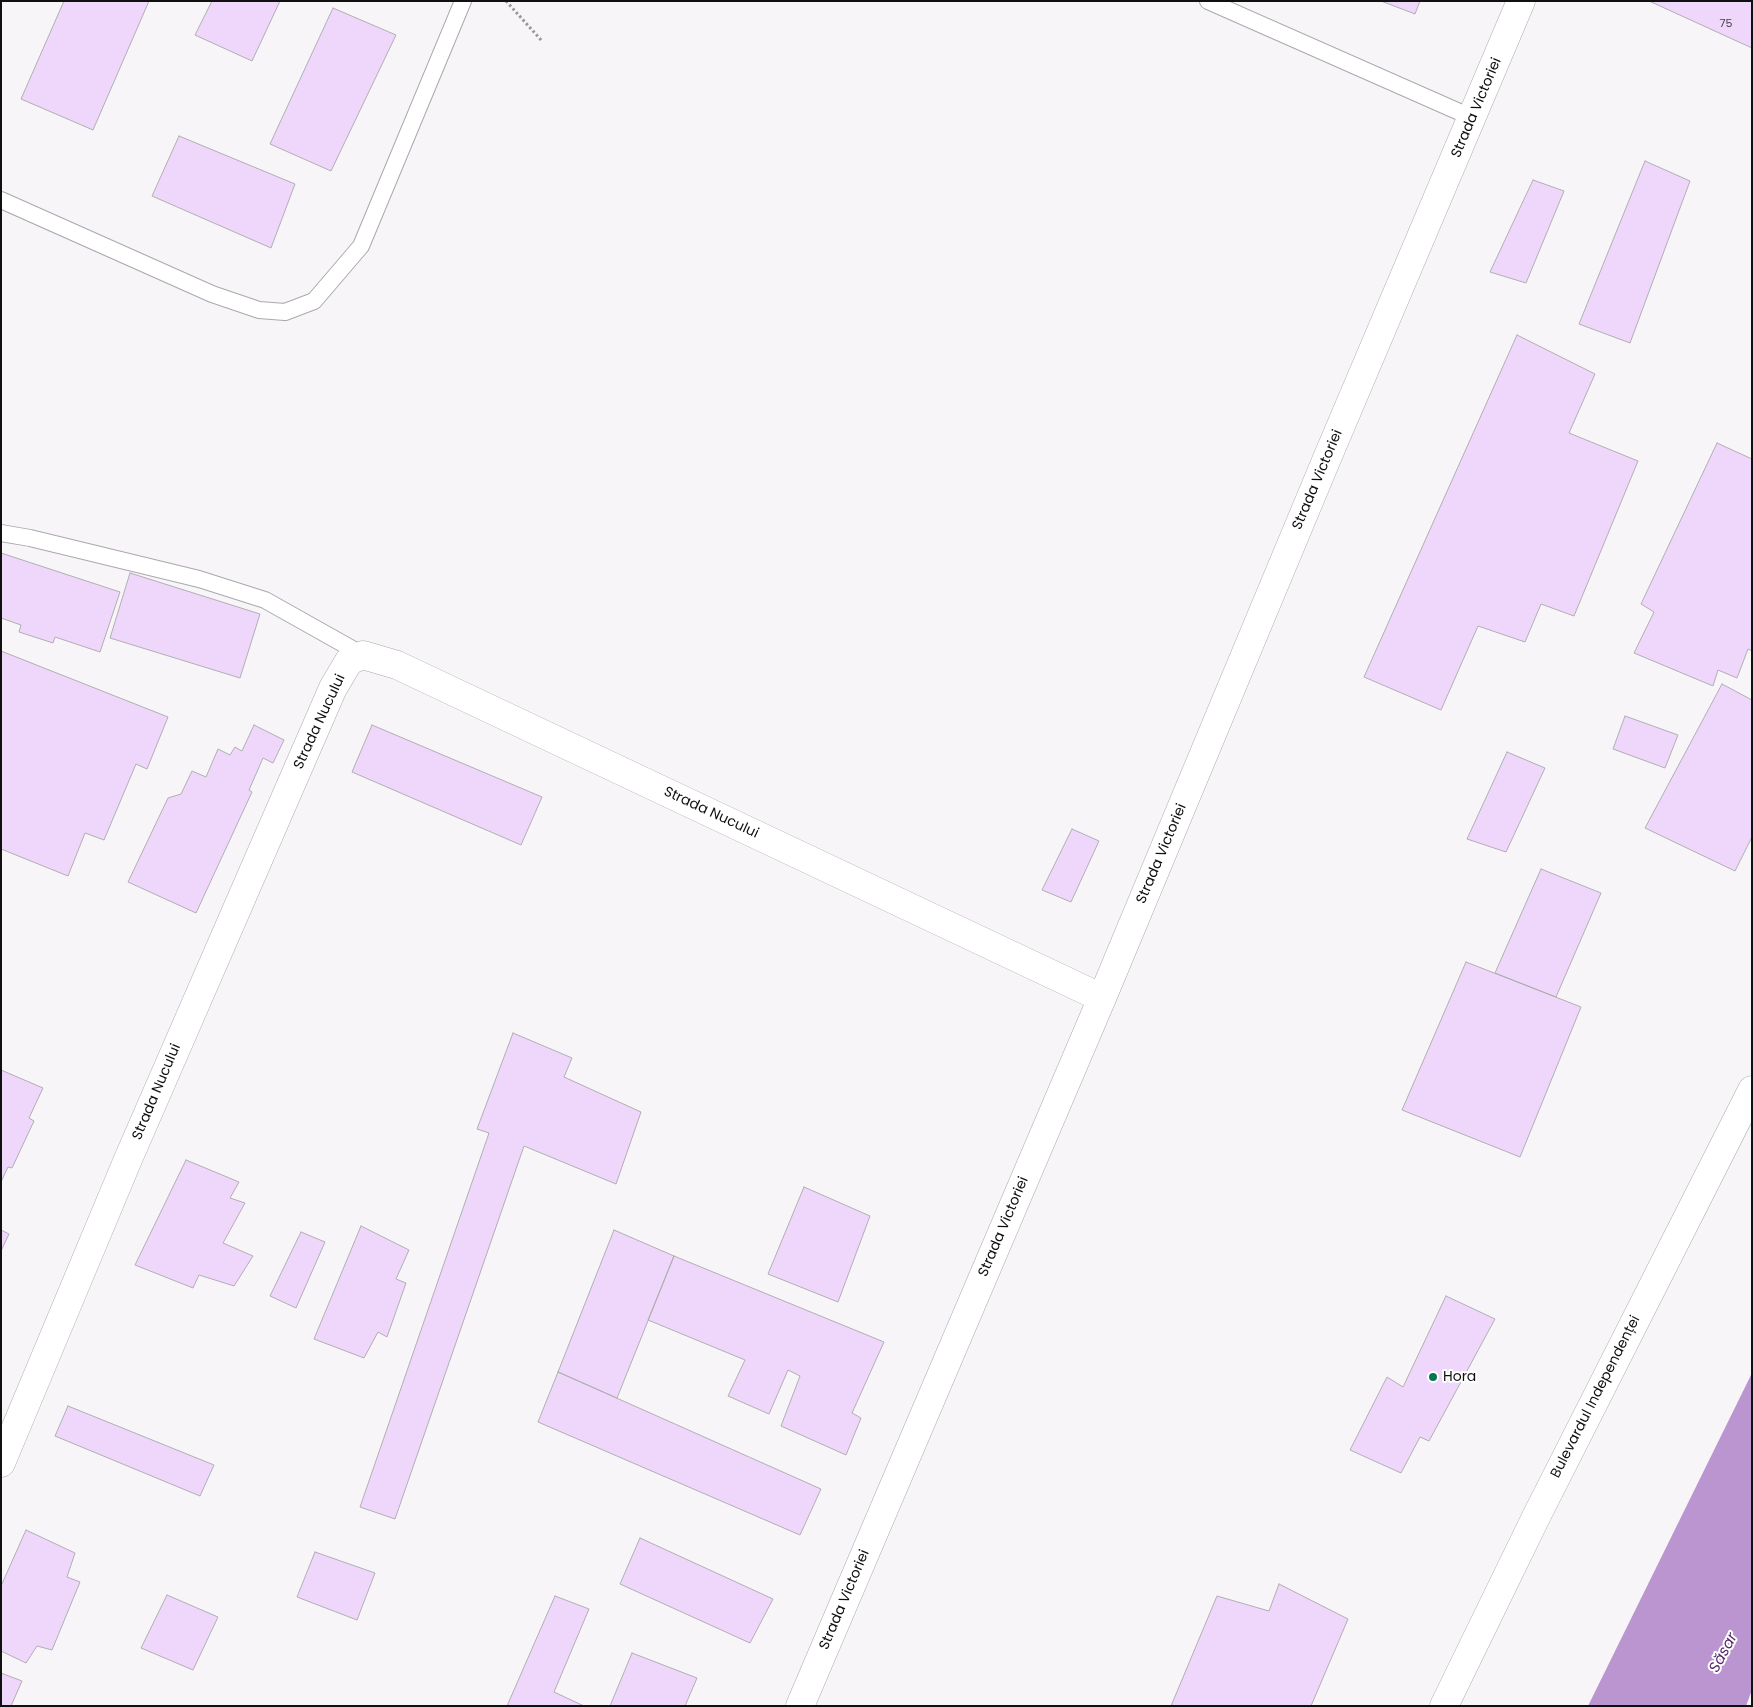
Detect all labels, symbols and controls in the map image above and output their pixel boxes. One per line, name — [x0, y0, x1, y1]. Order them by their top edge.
house number: 75 — [1720, 17, 1732, 31]
street label: Strada Victoriei — [1448, 56, 1506, 160]
street label: Strada Victoriei — [1289, 428, 1347, 532]
street label: Strada Nucului — [291, 672, 349, 772]
street label: Strada Nucului — [661, 784, 761, 842]
street label: Strada Victoriei — [1133, 802, 1191, 906]
street label: Strada Nucului — [129, 1041, 185, 1143]
street label: Strada Victoriei — [975, 1175, 1033, 1279]
street label: Bulevardul Independenței — [1548, 1313, 1644, 1481]
place label: Hora — [1443, 1369, 1476, 1385]
marker: Hora — [1427, 1371, 1439, 1383]
street label: Strada Victoriei — [816, 1548, 874, 1652]
water label: Săsar — [1706, 1630, 1742, 1676]

